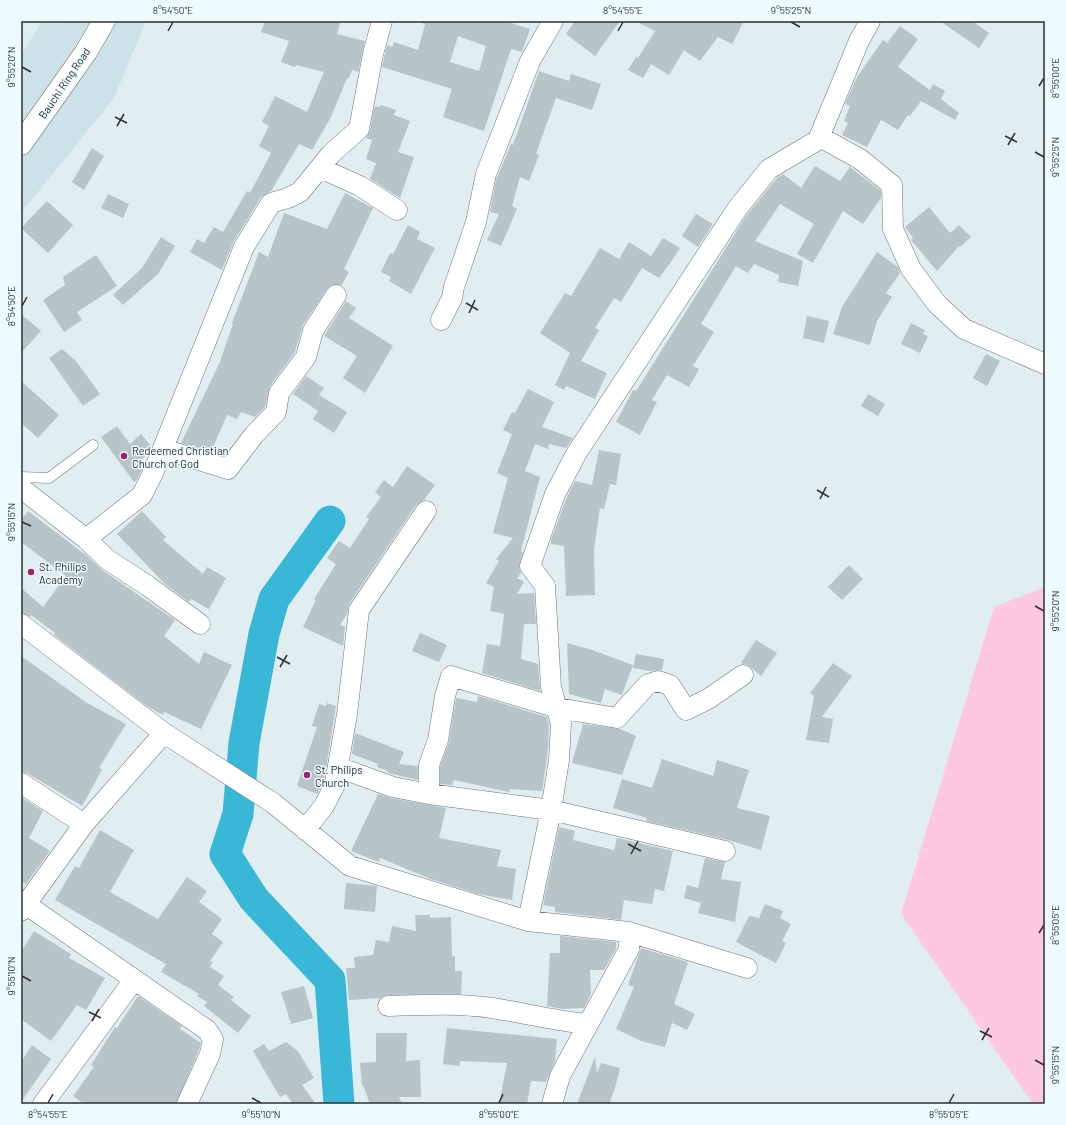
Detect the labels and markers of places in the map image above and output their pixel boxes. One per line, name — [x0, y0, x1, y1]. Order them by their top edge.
place label: Redeemed Christian Church of God — [132, 444, 229, 470]
marker: Redeemed Christian Church of God — [119, 451, 129, 461]
place label: St. Philips Academy — [39, 560, 87, 586]
marker: St. Philips Academy — [26, 567, 36, 577]
place label: St. Philips Church — [315, 763, 363, 789]
marker: St. Philips Church — [302, 770, 312, 780]

